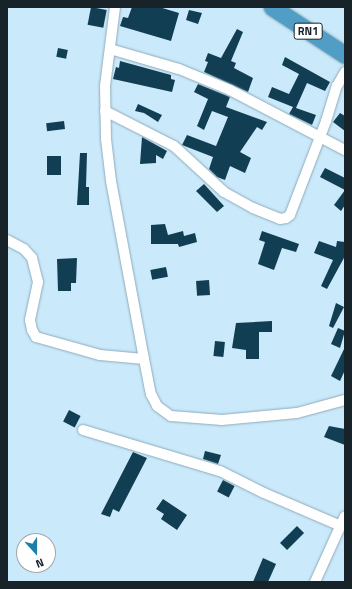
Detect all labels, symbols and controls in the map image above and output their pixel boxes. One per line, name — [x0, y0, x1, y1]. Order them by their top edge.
road number: RN1 — [293, 22, 323, 40]
north arrow — [16, 533, 56, 573]
text: N — [34, 554, 46, 572]

